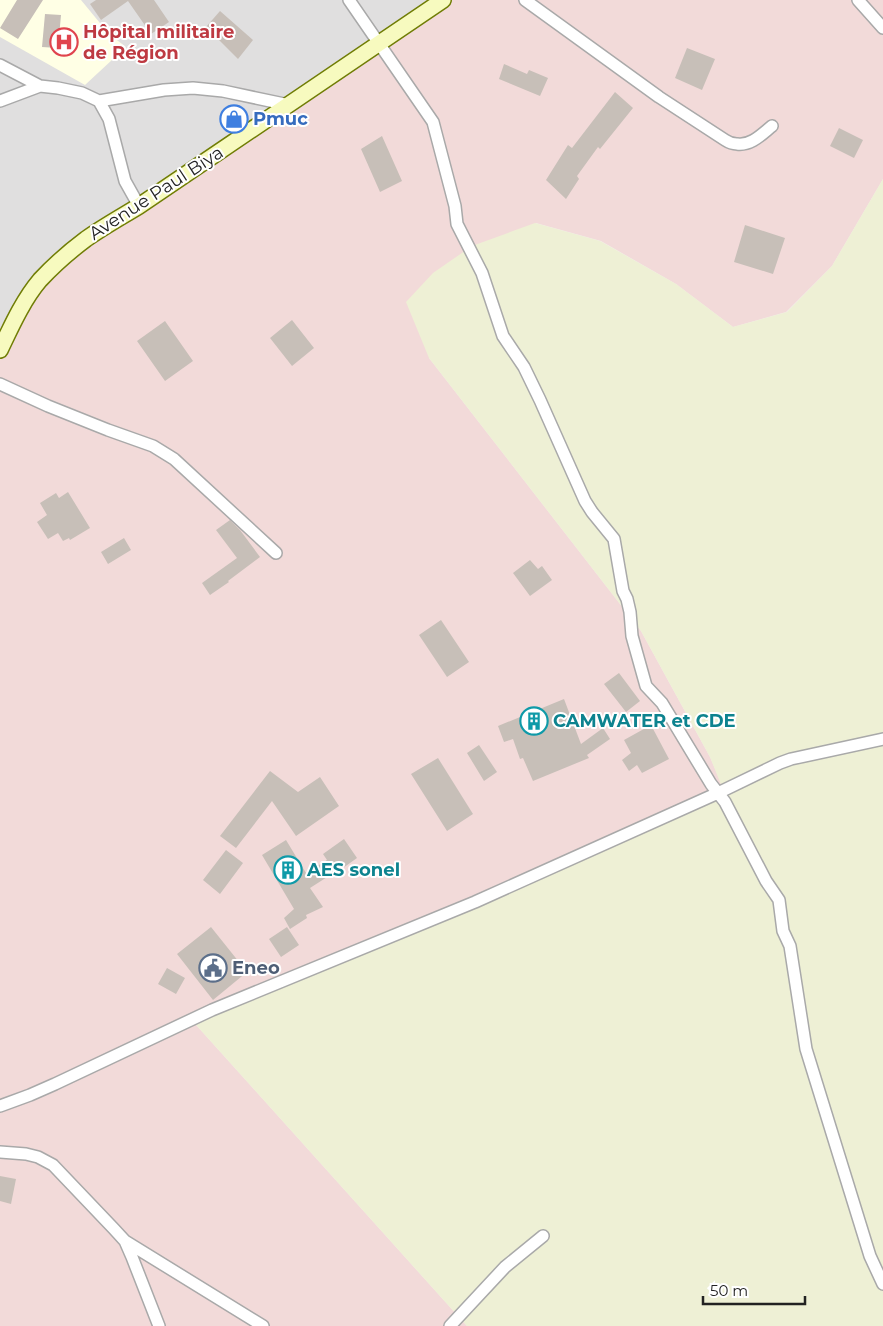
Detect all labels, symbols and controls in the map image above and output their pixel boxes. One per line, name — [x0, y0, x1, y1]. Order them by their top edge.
place label: Hôpital militaire de Région — [83, 21, 234, 64]
hospital icon: Hôpital militaire de Région — [49, 27, 79, 57]
shop icon: Pmuc — [219, 104, 249, 134]
place label: Pmuc — [253, 108, 308, 130]
street label: Avenue Paul Biya — [85, 141, 227, 245]
building icon: CAMWATER et CDE — [519, 706, 549, 736]
place label: CAMWATER et CDE — [553, 710, 736, 732]
building icon: AES sonel — [273, 855, 303, 885]
place label: AES sonel — [306, 859, 400, 881]
public building icon: Eneo — [198, 953, 228, 983]
place label: Eneo — [232, 957, 280, 979]
scale bar — [703, 1274, 806, 1306]
text: 50 m — [710, 1281, 748, 1300]

